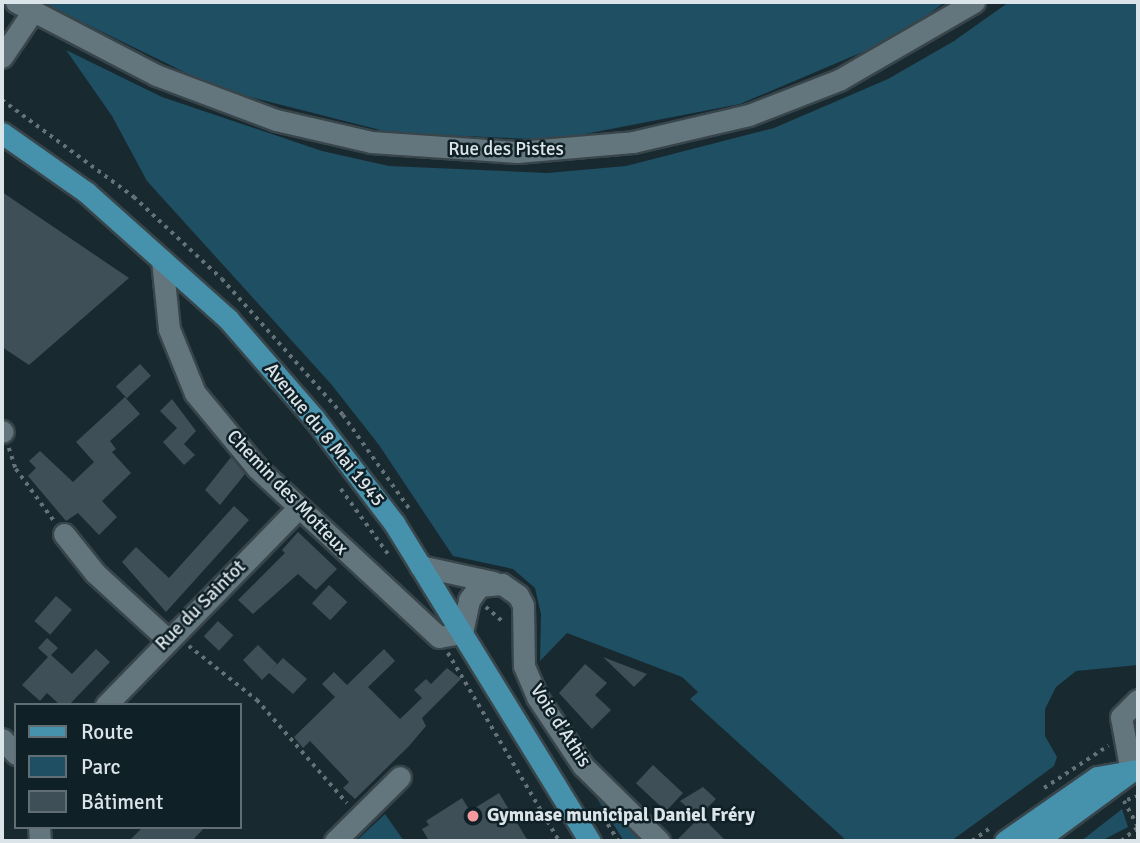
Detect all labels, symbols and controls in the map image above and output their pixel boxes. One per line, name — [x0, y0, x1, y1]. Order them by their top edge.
street label: Rue des Pistes — [448, 139, 564, 161]
street label: Avenue du 8 Mai 1945 — [259, 359, 389, 511]
street label: Chemin des Motteux — [221, 426, 353, 560]
street label: Rue du Saintot — [151, 556, 251, 656]
street label: Voie d'Athis — [525, 680, 595, 772]
legend — [14, 703, 242, 829]
text: Route — [81, 719, 133, 745]
text: Parc — [81, 754, 120, 780]
text: Bâtiment — [81, 789, 163, 815]
place label: Gymnase municipal Daniel Fréry — [487, 805, 755, 827]
marker: Gymnase municipal Daniel Fréry — [465, 808, 481, 824]

